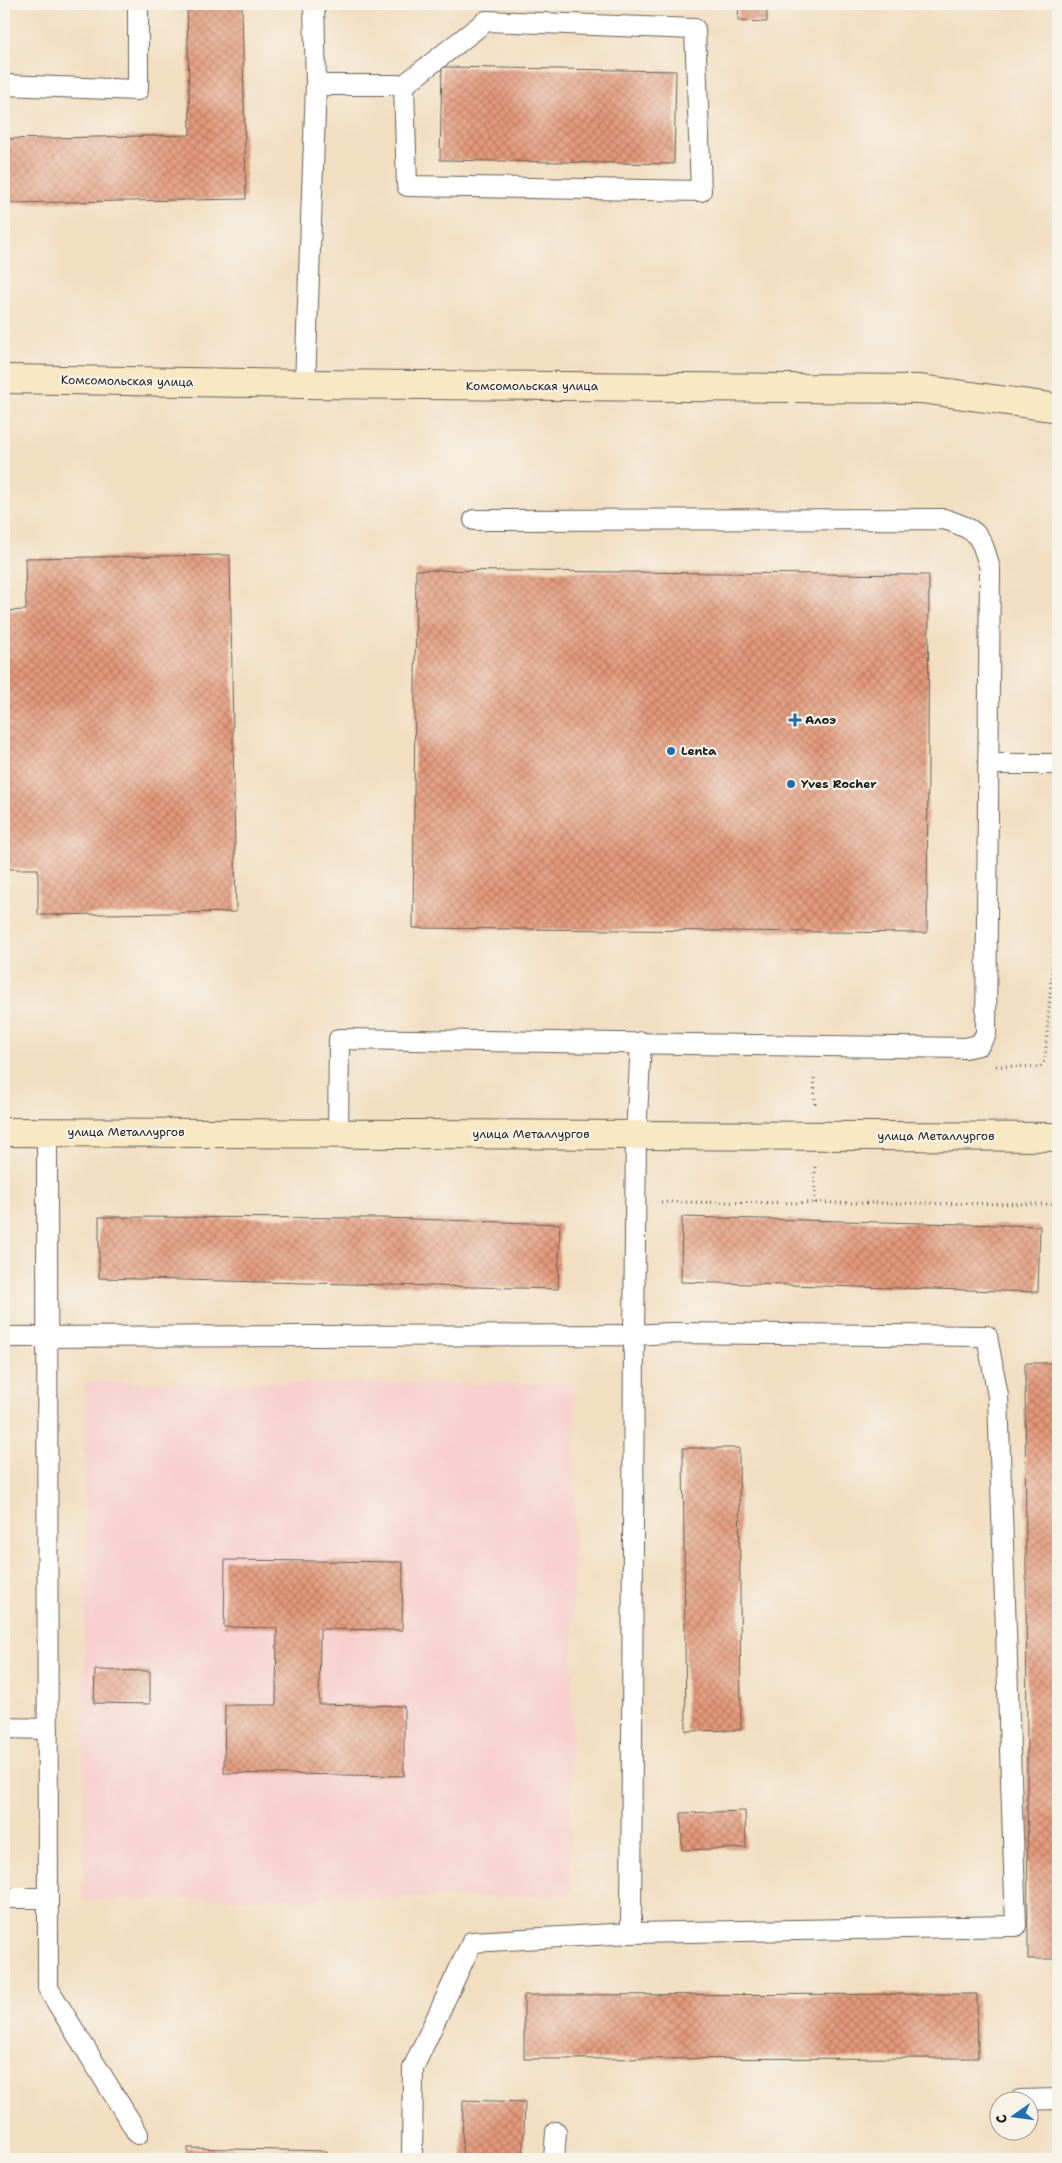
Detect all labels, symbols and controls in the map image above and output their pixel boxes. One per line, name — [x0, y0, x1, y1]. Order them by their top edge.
street label: Комсомольская улица — [61, 372, 194, 390]
street label: Комсомольская улица — [466, 378, 599, 394]
place label: Алоэ — [805, 712, 836, 728]
marker: Алоэ — [789, 714, 801, 726]
place label: Lenta — [681, 743, 717, 759]
marker: Lenta — [665, 745, 677, 757]
place label: Yves Rocher — [801, 776, 877, 792]
marker: Yves Rocher — [785, 778, 797, 790]
street label: улица Металлургов — [68, 1124, 184, 1140]
street label: улица Металлургов — [473, 1126, 589, 1142]
street label: улица Металлургов — [878, 1128, 994, 1144]
north arrow — [990, 2090, 1040, 2140]
text: С — [992, 2113, 1011, 2125]

